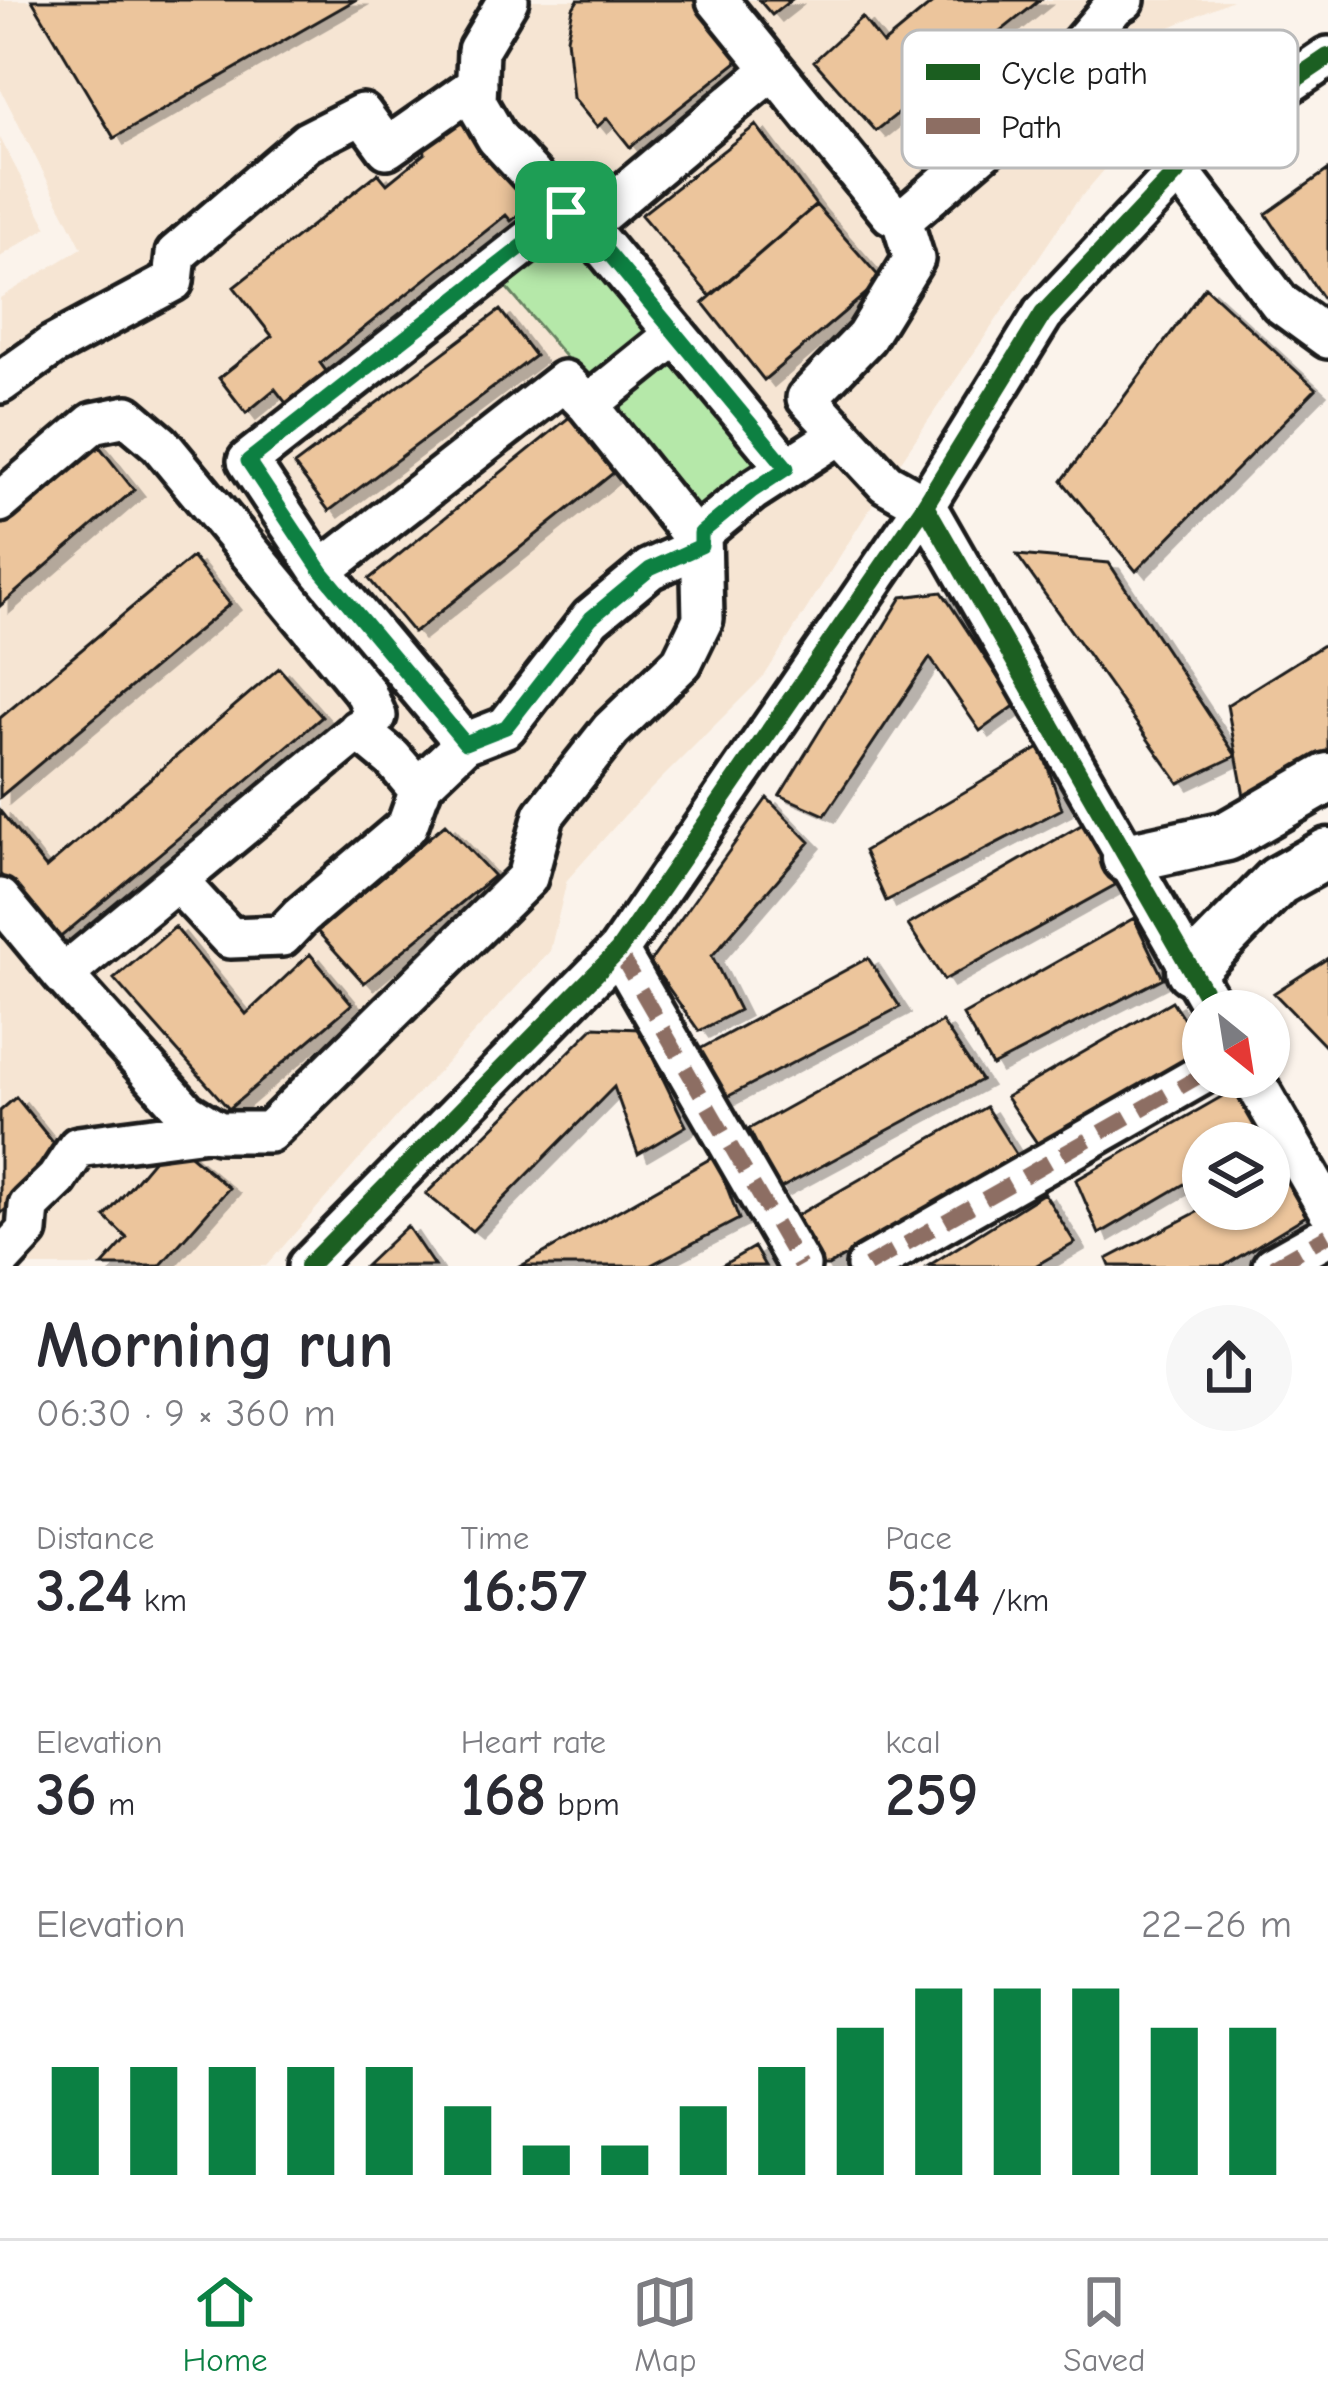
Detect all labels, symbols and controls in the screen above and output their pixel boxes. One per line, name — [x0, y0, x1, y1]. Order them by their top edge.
legend — [902, 30, 1298, 168]
text: Cycle path — [1001, 54, 1148, 92]
text: Path — [1001, 108, 1062, 146]
pin — [515, 161, 617, 263]
icon: arrive — [533, 179, 599, 245]
north arrow — [1182, 990, 1290, 1098]
map controls — [1182, 990, 1290, 1230]
button: layers — [1182, 1122, 1290, 1230]
button: share — [1166, 1305, 1292, 1431]
text: Morning run — [36, 1308, 394, 1384]
text: 06:30 · 9 × 360 m — [36, 1391, 336, 1436]
text: Distance — [36, 1519, 154, 1557]
text: Time — [461, 1519, 529, 1557]
text: Pace — [885, 1519, 952, 1557]
text: 3.24 — [36, 1557, 133, 1626]
text: 16:57 — [461, 1557, 587, 1626]
text: 5:14 — [885, 1557, 981, 1626]
text: km — [133, 1581, 187, 1619]
text: /km — [981, 1581, 1049, 1619]
text: Elevation — [36, 1723, 162, 1761]
text: Heart rate — [461, 1723, 606, 1761]
text: kcal — [885, 1723, 941, 1761]
text: 36 — [36, 1761, 97, 1830]
text: 168 — [461, 1761, 546, 1830]
text: 259 — [885, 1761, 978, 1830]
text: m — [97, 1785, 135, 1823]
text: bpm — [546, 1785, 620, 1823]
text: Elevation — [36, 1902, 185, 1947]
text: 22–26 m — [1141, 1902, 1292, 1947]
tab: Home — [182, 2269, 268, 2379]
tab: Map — [632, 2269, 698, 2379]
tab: Saved — [1063, 2269, 1146, 2379]

